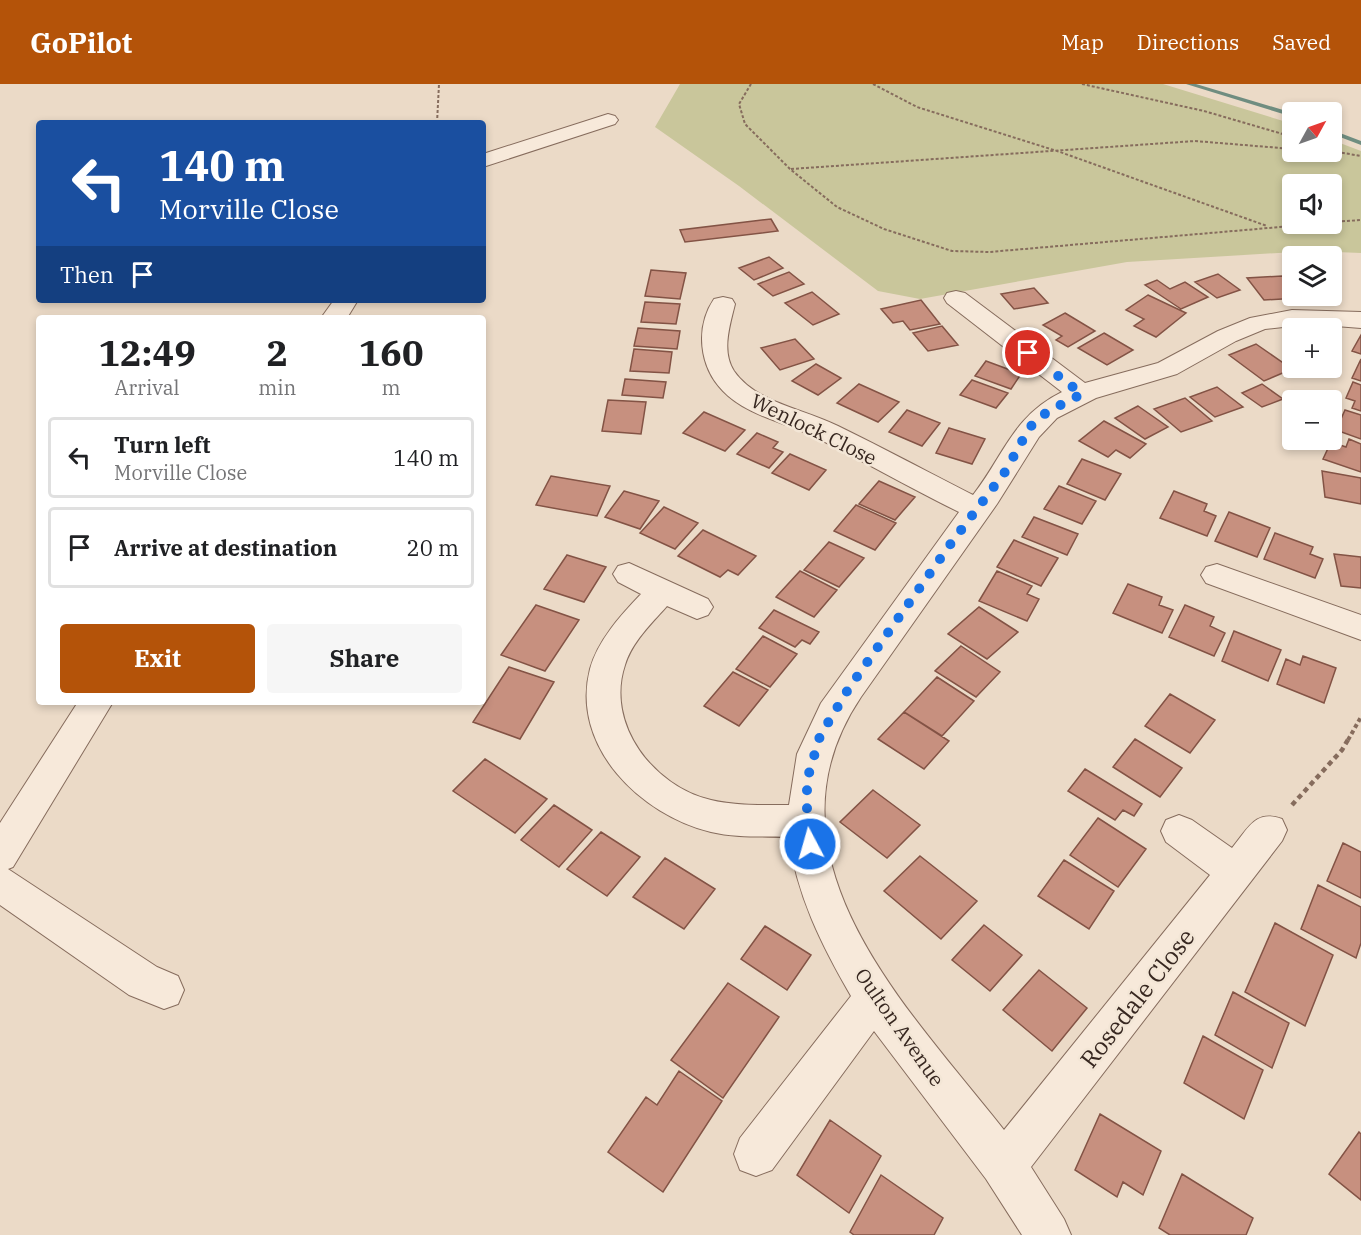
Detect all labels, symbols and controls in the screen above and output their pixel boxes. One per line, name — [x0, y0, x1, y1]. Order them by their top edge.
text: GoPilot — [30, 24, 132, 61]
text: Map — [1061, 28, 1104, 56]
text: Directions — [1137, 28, 1239, 56]
text: Saved — [1272, 28, 1331, 56]
north arrow — [1282, 102, 1342, 162]
map controls — [1282, 102, 1342, 450]
text: 140 m — [159, 138, 285, 193]
icon: left — [60, 144, 138, 222]
button: sound — [1282, 174, 1342, 234]
text: Morville Close — [159, 191, 339, 226]
button: layers — [1282, 246, 1342, 306]
icon: arrive — [126, 258, 159, 291]
text: Then — [60, 260, 114, 289]
button: + — [1282, 318, 1342, 378]
pin — [1002, 327, 1053, 378]
text: 12:49 — [98, 329, 196, 376]
text: 2 — [266, 329, 288, 376]
text: 160 — [359, 329, 424, 376]
icon: arrive — [1011, 336, 1044, 369]
text: Arrival — [115, 374, 180, 401]
text: min — [258, 374, 296, 401]
text: m — [382, 374, 401, 401]
street label: Wenlock Close — [747, 387, 881, 471]
button: − — [1282, 390, 1342, 450]
text: Turn left — [114, 430, 210, 459]
icon: left — [63, 441, 96, 474]
text: 140 m — [393, 443, 459, 472]
text: Morville Close — [114, 459, 247, 486]
icon: arrive — [63, 531, 96, 564]
text: Arrive at destination — [114, 533, 337, 562]
text: 20 m — [407, 533, 459, 562]
button: Exit — [60, 624, 255, 693]
button: Share — [267, 624, 462, 693]
position arrow — [778, 812, 842, 876]
street label: Rosedale Close — [1073, 922, 1201, 1074]
street label: Oulton Avenue — [849, 962, 951, 1092]

